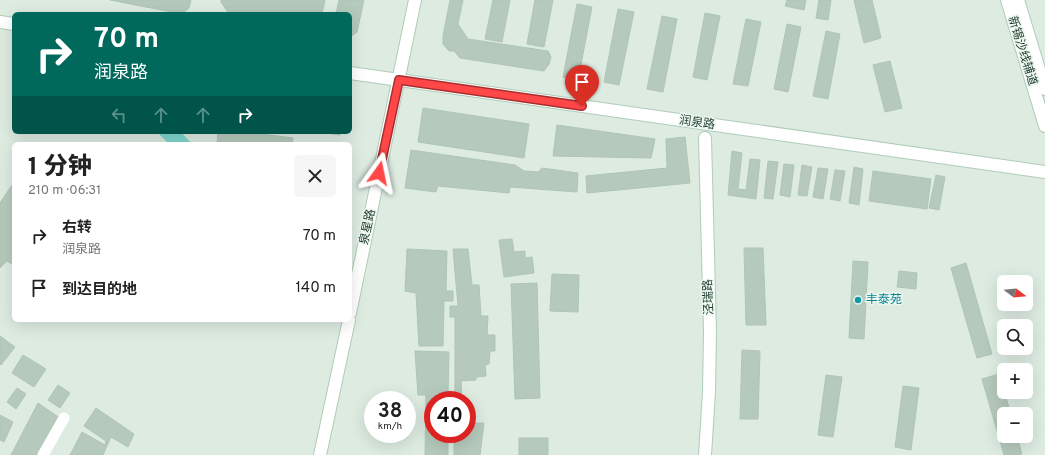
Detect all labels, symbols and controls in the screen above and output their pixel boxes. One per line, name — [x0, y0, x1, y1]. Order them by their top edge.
street label: 新锡沙线辅道 — [1004, 14, 1040, 88]
text: 70 m — [94, 22, 159, 58]
icon: right — [28, 28, 80, 80]
text: 润泉路 — [94, 62, 148, 85]
pin — [565, 65, 599, 106]
icon: arrive — [571, 71, 593, 93]
icon: left — [108, 104, 130, 126]
icon: ahead — [150, 104, 172, 126]
icon: ahead — [192, 104, 214, 126]
icon: right — [234, 104, 256, 126]
street label: 润泉路 — [678, 113, 716, 133]
position arrow — [358, 152, 400, 194]
text: 1 分钟 — [28, 153, 92, 183]
button: close — [294, 155, 336, 197]
text: 210 m · 06:31 — [28, 183, 101, 199]
street label: 泉星路 — [356, 208, 380, 246]
text: 右转 — [62, 219, 92, 238]
icon: right — [28, 225, 50, 247]
text: 70 m — [303, 227, 336, 246]
text: 润泉路 — [62, 242, 101, 258]
north arrow — [997, 275, 1033, 311]
map controls — [997, 275, 1033, 443]
icon: arrive — [28, 277, 50, 299]
text: 140 m — [296, 279, 336, 298]
street label: 泾瑞路 — [700, 279, 718, 315]
text: 到达目的地 — [62, 281, 137, 300]
place label: 丰泰苑 — [866, 292, 902, 308]
marker: 丰泰苑 — [853, 295, 863, 305]
button: search — [997, 319, 1033, 355]
button: + — [997, 363, 1033, 399]
speed limit sign: 40 — [424, 391, 476, 443]
text: 38 — [378, 399, 402, 425]
button: − — [997, 407, 1033, 443]
text: km/h — [378, 420, 402, 433]

